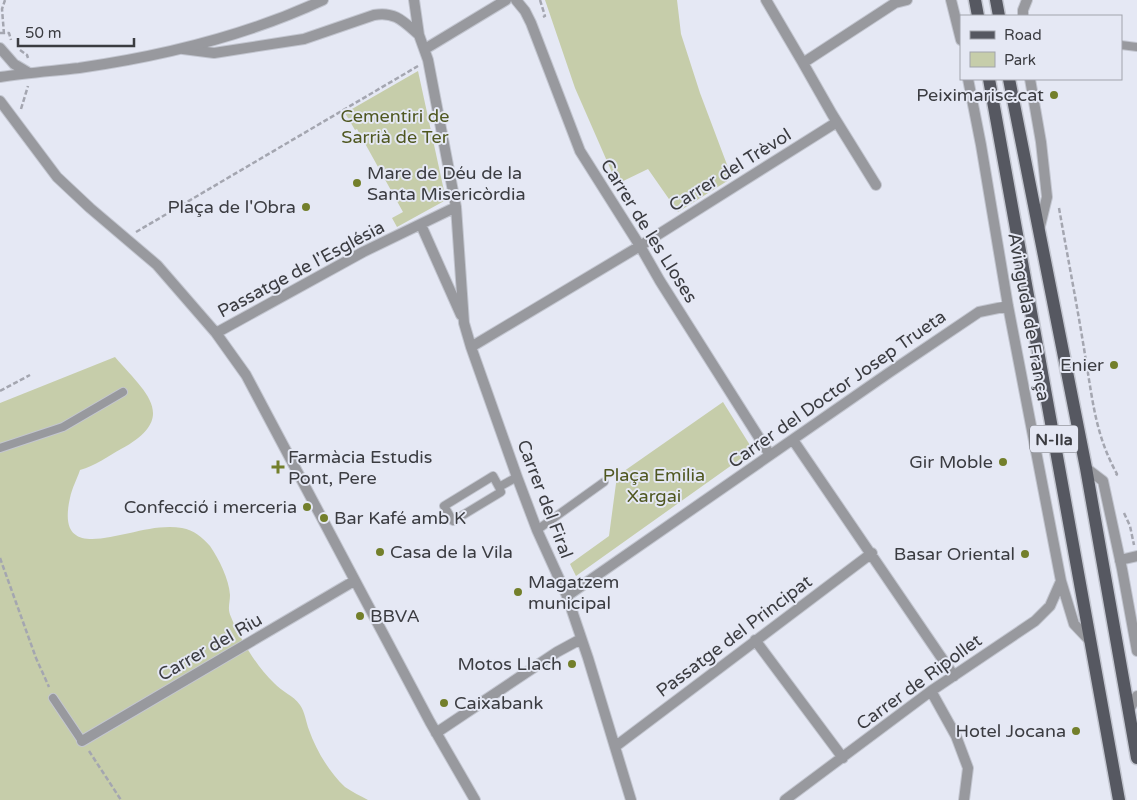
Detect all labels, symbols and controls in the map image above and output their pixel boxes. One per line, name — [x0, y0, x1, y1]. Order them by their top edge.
scale bar — [18, 15, 134, 47]
legend — [960, 15, 1122, 80]
text: 50 m — [25, 24, 62, 42]
text: Road — [1004, 26, 1042, 44]
text: Park — [1004, 51, 1036, 69]
place label: Peiximarisc.cat — [916, 84, 1044, 106]
marker: Peiximarisc.cat — [1048, 89, 1060, 101]
park label: Cementiri de Sarrià de Ter — [341, 105, 449, 148]
street label: Carrer del Trèvol — [665, 124, 795, 216]
street label: Carrer de les Lloses — [596, 155, 702, 307]
place label: Mare de Déu de la Santa Misericòrdia — [367, 162, 526, 205]
marker: Mare de Déu de la Santa Misericòrdia — [351, 177, 363, 189]
place label: Plaça de l'Obra — [167, 196, 296, 218]
marker: Plaça de l'Obra — [300, 201, 312, 213]
street label: Passatge de l'Església — [214, 216, 388, 322]
street label: Avinguda de França — [1003, 231, 1055, 403]
street label: Carrer del Doctor Josep Trueta — [724, 305, 950, 473]
place label: Enier — [1060, 354, 1104, 376]
marker: Enier — [1108, 359, 1120, 371]
road number: N-IIa — [1030, 426, 1078, 452]
street label: Carrer del Firal — [512, 437, 578, 561]
place label: Farmàcia Estudis Pont, Pere — [288, 446, 432, 489]
place label: Gir Moble — [909, 451, 993, 473]
marker: Gir Moble — [997, 456, 1009, 468]
marker: Farmàcia Estudis Pont, Pere — [272, 461, 284, 473]
park label: Plaça Emilia Xargai — [603, 464, 705, 507]
place label: Confecció i merceria — [124, 496, 297, 518]
marker: Confecció i merceria — [301, 501, 313, 513]
place label: Bar Kafé amb K — [334, 507, 466, 529]
marker: Bar Kafé amb K — [318, 512, 330, 524]
place label: Casa de la Vila — [390, 541, 513, 563]
place label: Basar Oriental — [894, 543, 1015, 565]
marker: Casa de la Vila — [374, 546, 386, 558]
marker: Basar Oriental — [1019, 548, 1031, 560]
street label: Passatge del Principat — [652, 570, 816, 702]
place label: Magatzem municipal — [528, 571, 619, 614]
marker: Magatzem municipal — [512, 586, 524, 598]
place label: BBVA — [370, 605, 420, 627]
street label: Carrer del Riu — [154, 608, 266, 686]
marker: BBVA — [354, 610, 366, 622]
street label: Carrer de Ripollet — [852, 629, 986, 735]
place label: Motos Llach — [457, 653, 562, 675]
marker: Motos Llach — [566, 658, 578, 670]
place label: Caixabank — [454, 692, 543, 714]
marker: Caixabank — [438, 697, 450, 709]
place label: Hotel Jocana — [956, 720, 1066, 742]
marker: Hotel Jocana — [1070, 725, 1082, 737]

